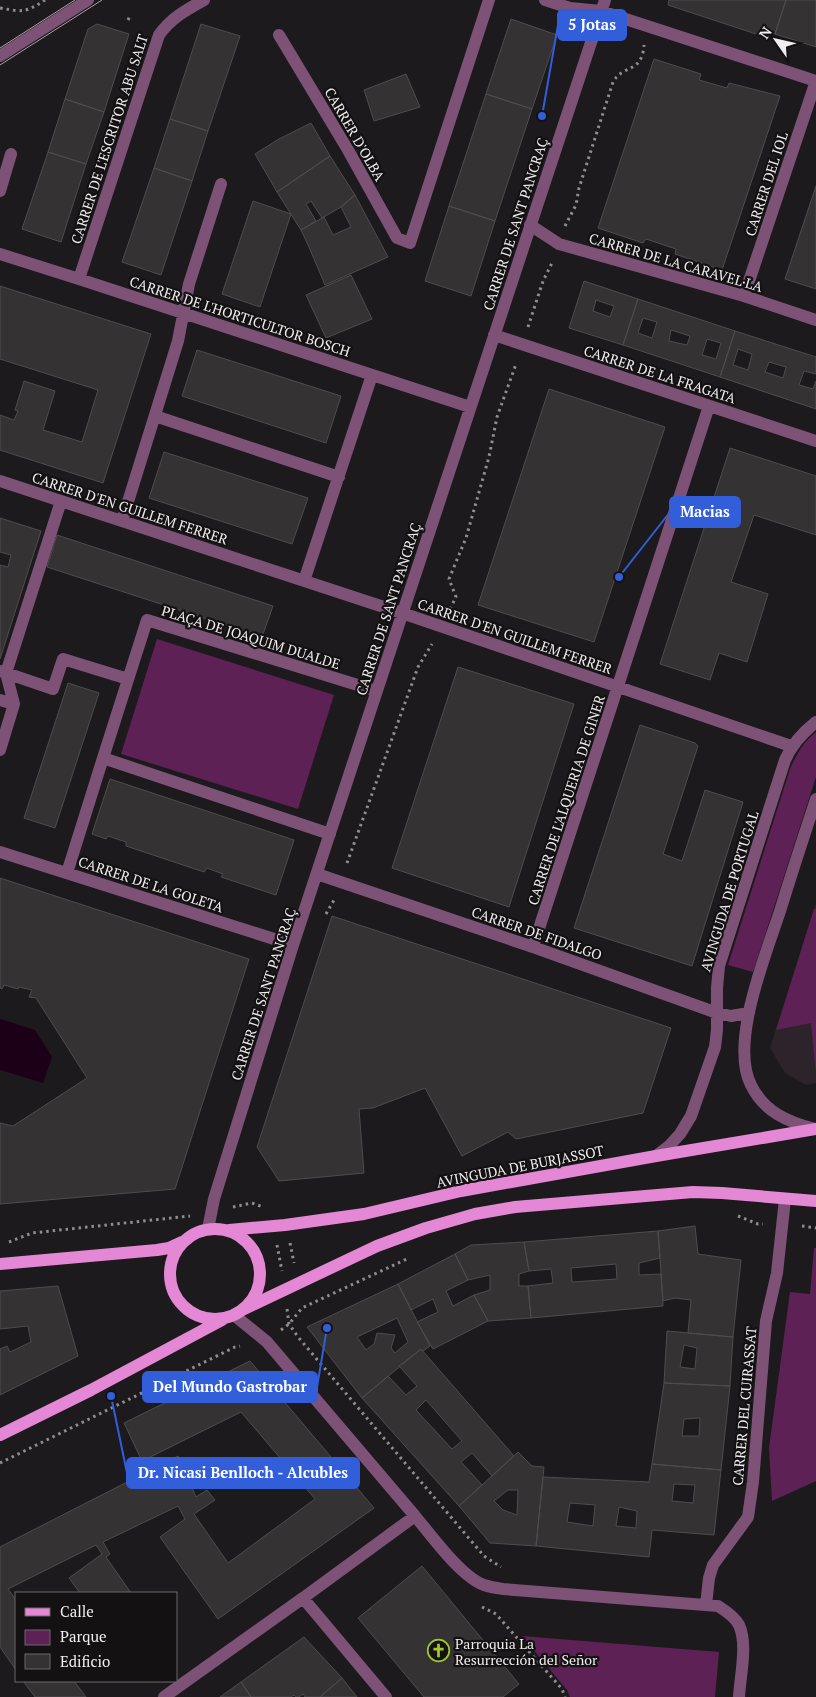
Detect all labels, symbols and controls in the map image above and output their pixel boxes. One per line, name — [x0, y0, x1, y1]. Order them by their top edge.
callout: 5 Jotas — [558, 10, 626, 40]
text: 5 Jotas — [568, 14, 616, 34]
north arrow — [751, 15, 801, 65]
text: N — [754, 22, 776, 42]
street label: CARRER DE L'ESCRITOR ABU SALT — [66, 31, 152, 246]
street label: CARRER D'OLBA — [320, 84, 390, 185]
street label: CARRER DEL IOL — [740, 129, 792, 239]
street label: CARRER DE SANT PANCRAÇ — [478, 135, 552, 313]
street label: CARRER DE LA CARAVEL·LA — [587, 228, 765, 296]
street label: CARRER DE L'HORTICULTOR BOSCH — [127, 271, 353, 361]
street label: CARRER DE LA FRAGATA — [582, 340, 739, 408]
street label: CARRER D'EN GUILLEM FERRER — [30, 467, 230, 549]
callout: Macias — [670, 497, 740, 527]
text: Macias — [680, 501, 730, 521]
street label: CARRER DE SANT PANCRAÇ — [351, 520, 425, 698]
street label: CARRER D'EN GUILLEM FERRER — [415, 594, 615, 678]
street label: PLAÇA DE JOAQUIM DUALDE — [159, 601, 343, 673]
street label: CARRER DE L'ALQUERIA DE GINER — [523, 692, 609, 908]
street label: AVINGUDA DE PORTUGAL — [696, 808, 763, 974]
street label: CARRER DE LA GOLETA — [76, 852, 226, 917]
street label: CARRER DE FIDALGO — [469, 902, 605, 964]
street label: CARRER DE SANT PANCRAÇ — [226, 905, 300, 1083]
street label: AVINGUDA DE BURJASSOT — [435, 1140, 606, 1192]
street label: CARRER DEL CUIRASSAT — [728, 1325, 760, 1486]
callout: Del Mundo Gastrobar — [143, 1372, 317, 1402]
text: Del Mundo Gastrobar — [153, 1376, 307, 1396]
callout: Dr. Nicasi Benlloch - Alcubles — [127, 1458, 359, 1488]
text: Dr. Nicasi Benlloch - Alcubles — [138, 1462, 348, 1482]
legend — [15, 1592, 178, 1682]
text: Calle — [60, 1601, 94, 1621]
text: Parque — [60, 1626, 107, 1646]
place label: Parroquia La Resurrección del Señor — [455, 1634, 598, 1669]
church icon: Parroquia La Resurrección del Señor — [427, 1639, 451, 1663]
text: Edificio — [60, 1651, 110, 1671]

